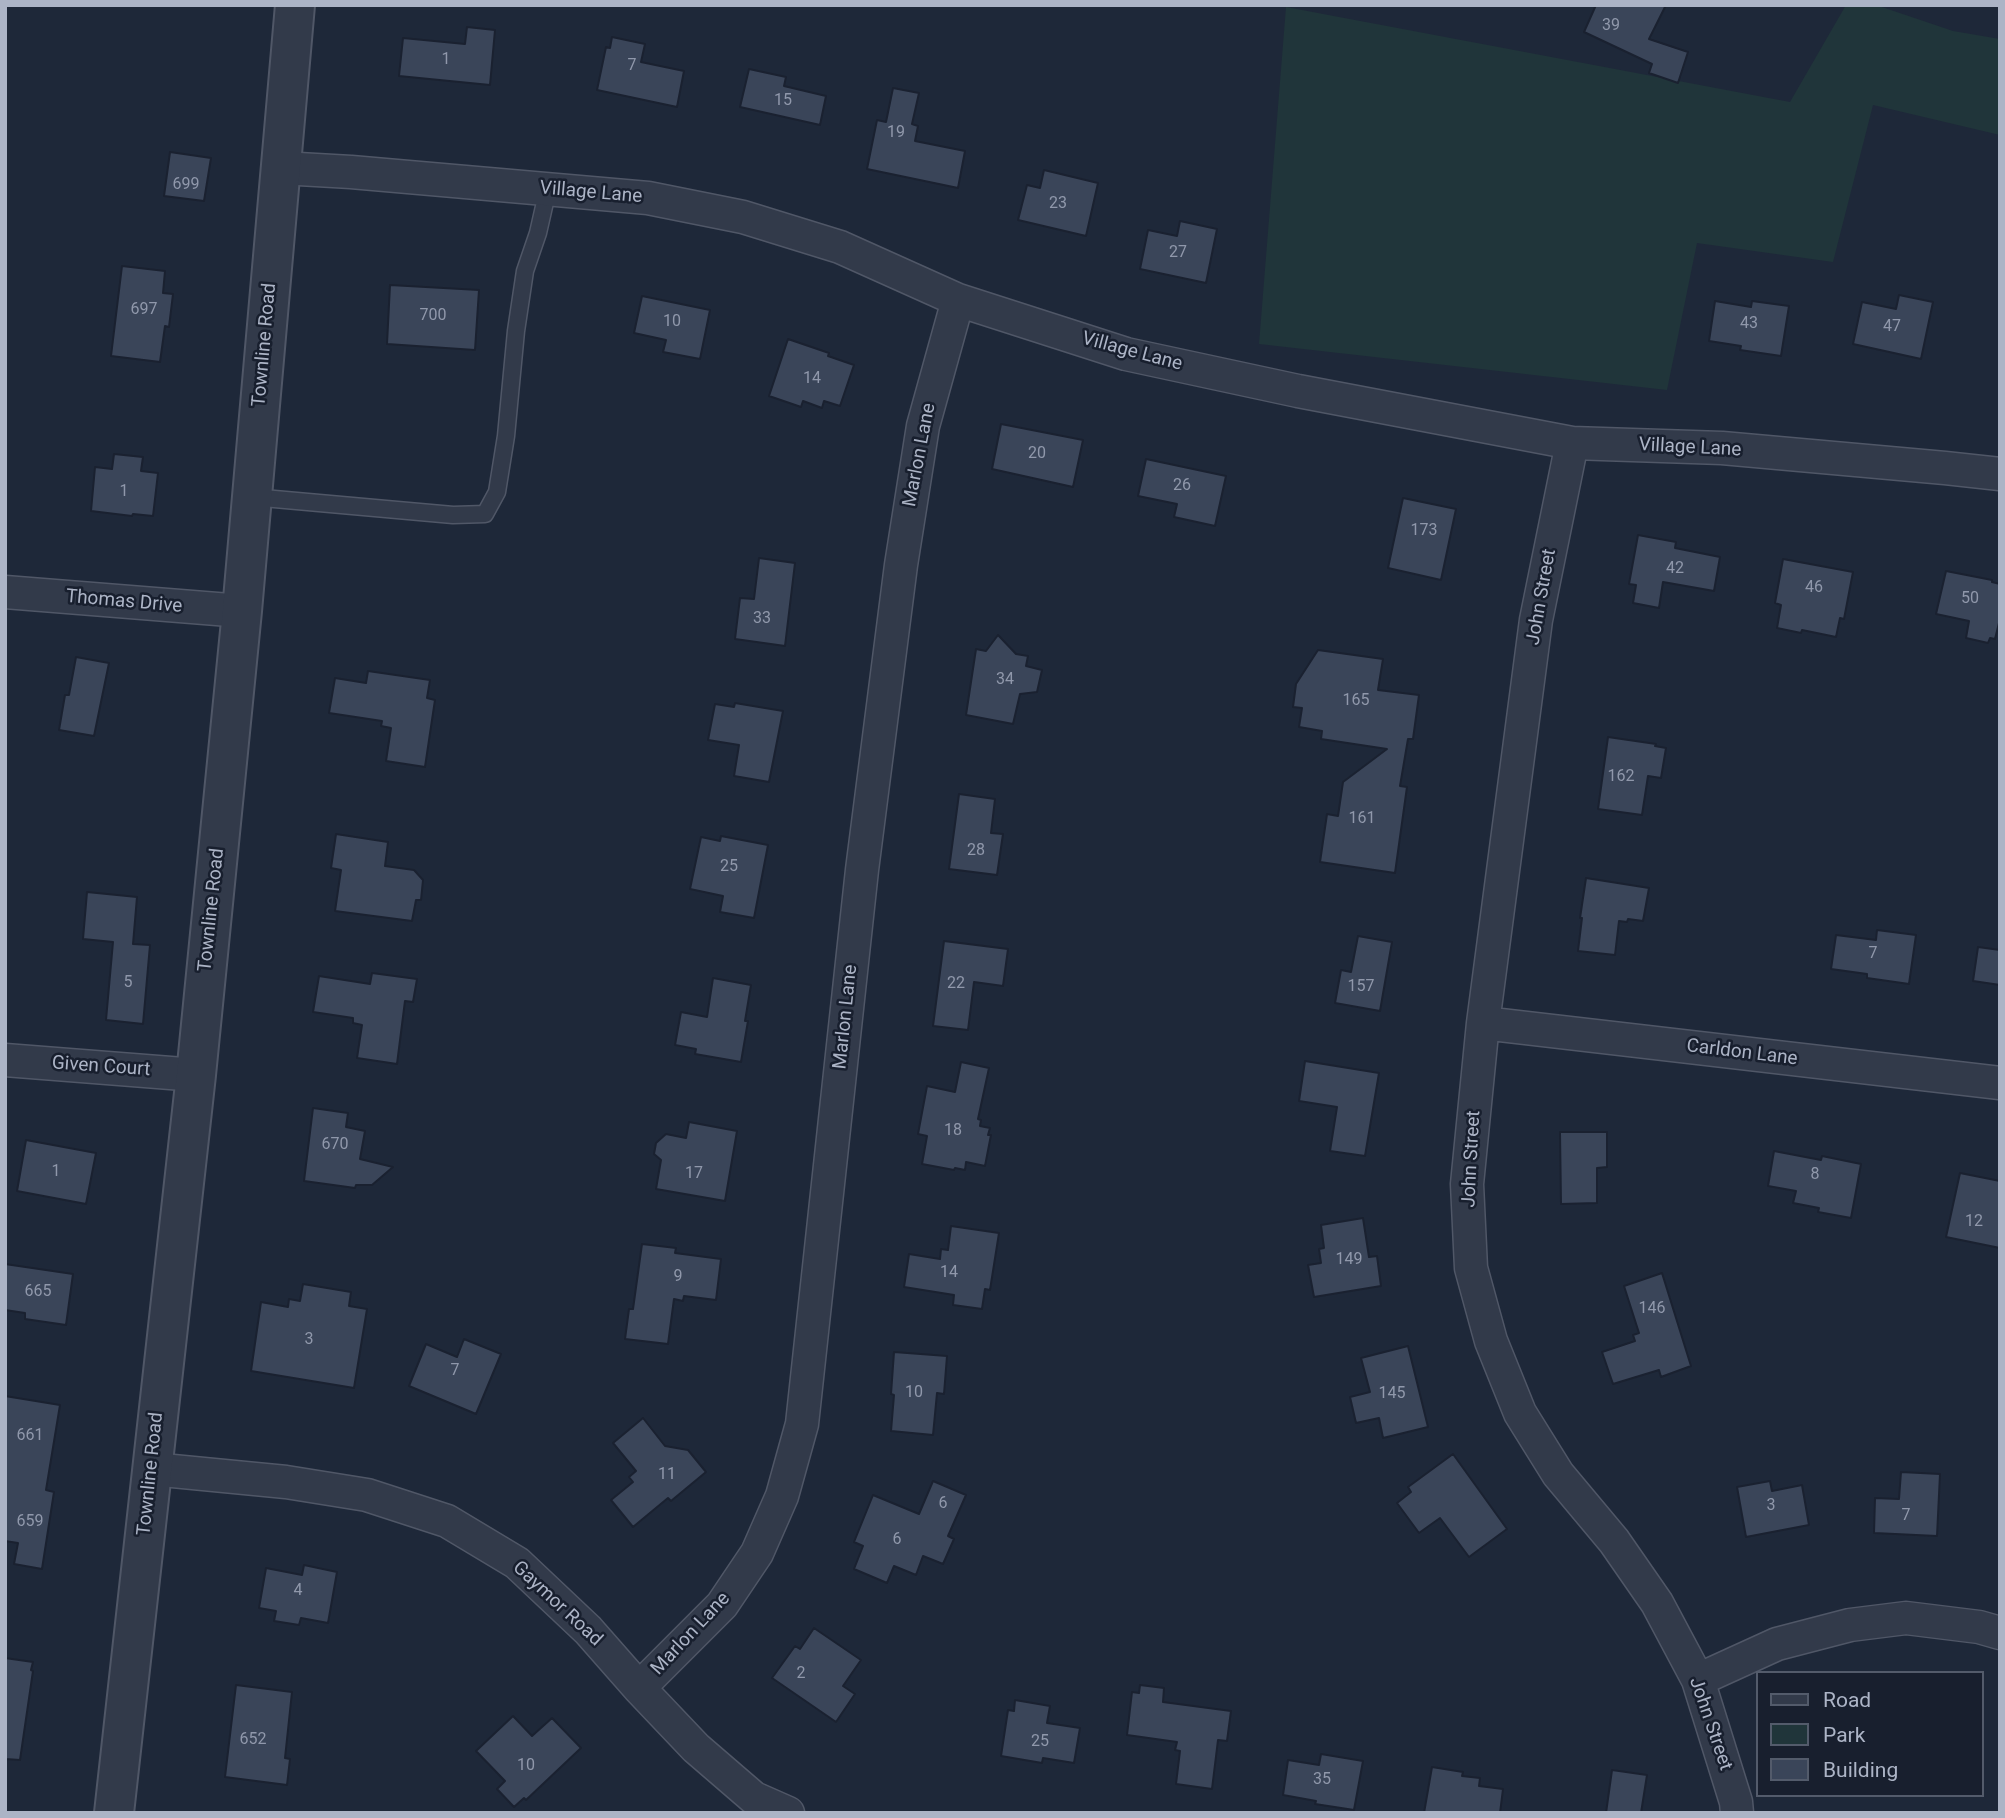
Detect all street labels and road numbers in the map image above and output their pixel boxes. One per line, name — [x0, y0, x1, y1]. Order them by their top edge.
street label: Village Lane — [539, 177, 643, 209]
street label: Townline Road — [248, 282, 282, 408]
street label: Village Lane — [1079, 328, 1185, 376]
street label: Marlon Lane — [899, 401, 941, 509]
street label: Village Lane — [1638, 434, 1742, 462]
street label: John Street — [1522, 547, 1562, 647]
street label: Thomas Drive — [65, 586, 183, 618]
street label: Townline Road — [194, 847, 230, 973]
street label: Marlon Lane — [829, 964, 863, 1070]
street label: Carldon Lane — [1685, 1035, 1799, 1071]
street label: Given Court — [51, 1052, 151, 1082]
street label: John Street — [1458, 1110, 1486, 1208]
street label: Townline Road — [133, 1411, 169, 1537]
street label: Gaymor Road — [507, 1557, 607, 1651]
street label: Marlon Lane — [647, 1588, 735, 1680]
street label: John Street — [1683, 1674, 1737, 1774]

